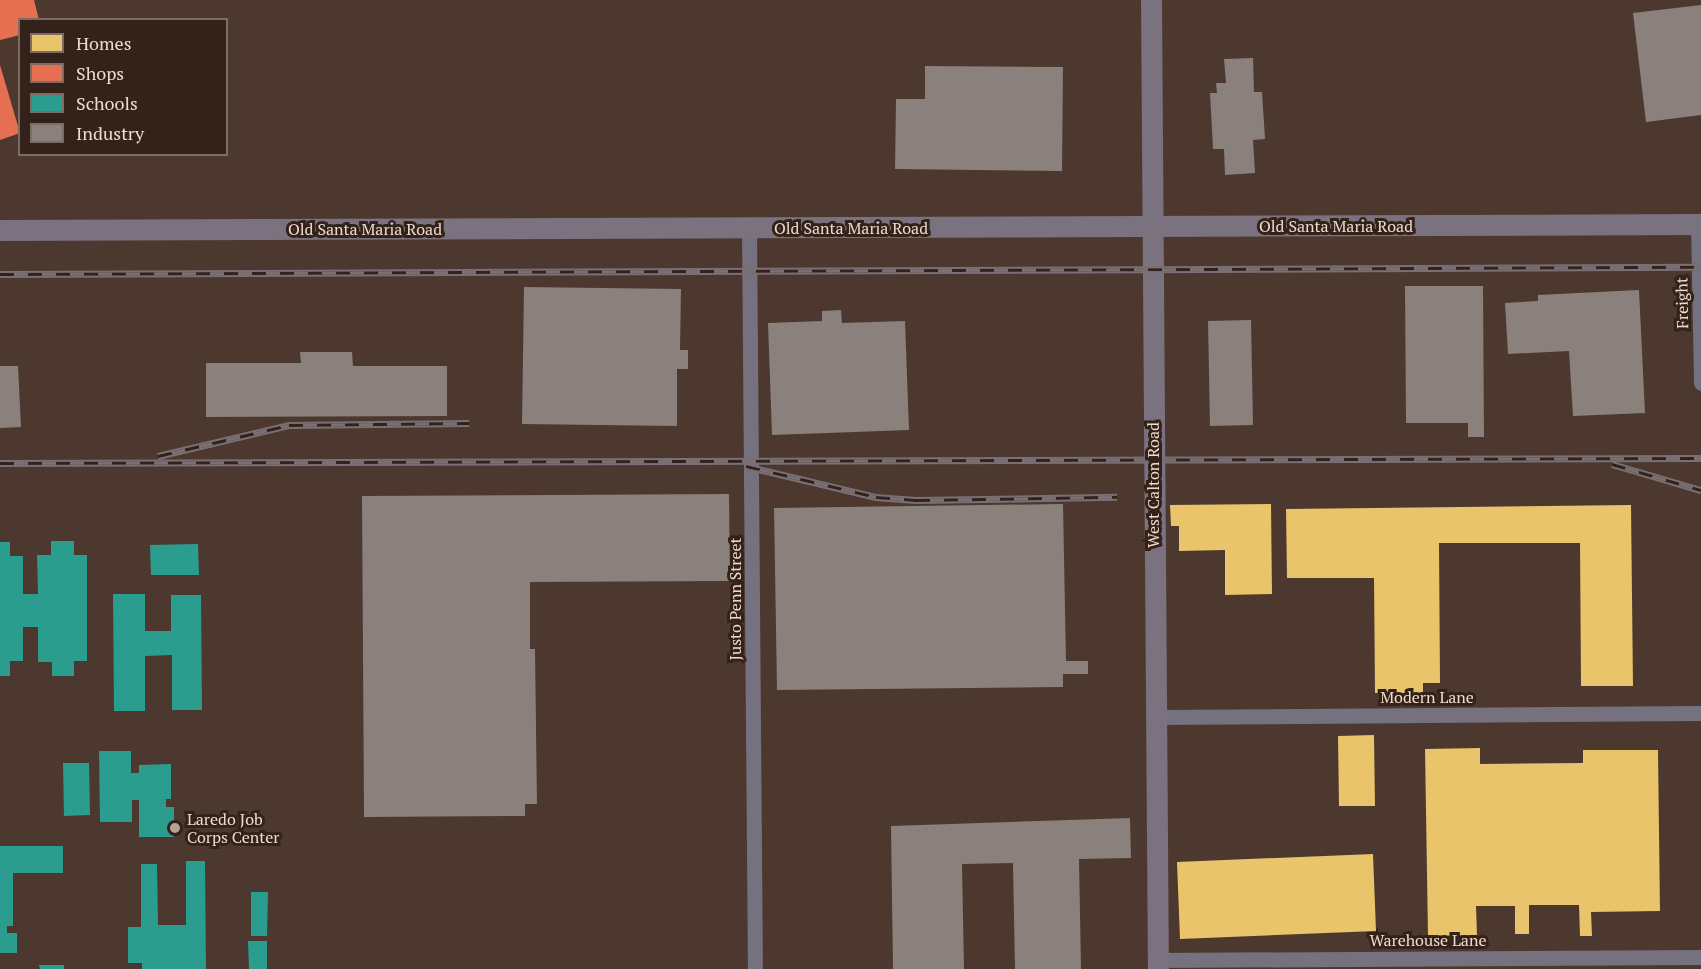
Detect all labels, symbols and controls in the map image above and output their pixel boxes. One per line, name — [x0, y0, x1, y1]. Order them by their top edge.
legend — [18, 18, 228, 156]
text: Homes — [76, 31, 131, 55]
text: Shops — [76, 61, 124, 85]
text: Schools — [76, 91, 138, 115]
text: Industry — [76, 121, 144, 145]
street label: Old Santa Maria Road — [1259, 216, 1413, 236]
street label: Old Santa Maria Road — [774, 218, 928, 238]
street label: Old Santa Maria Road — [288, 219, 442, 239]
street label: Freight — [1672, 277, 1692, 329]
street label: West Calton Road — [1143, 422, 1163, 548]
street label: Justo Penn Street — [725, 538, 745, 660]
street label: Modern Lane — [1380, 687, 1474, 707]
place label: Laredo Job Corps Center — [187, 809, 279, 847]
marker: Laredo Job Corps Center — [168, 821, 182, 835]
street label: Warehouse Lane — [1370, 930, 1486, 950]

